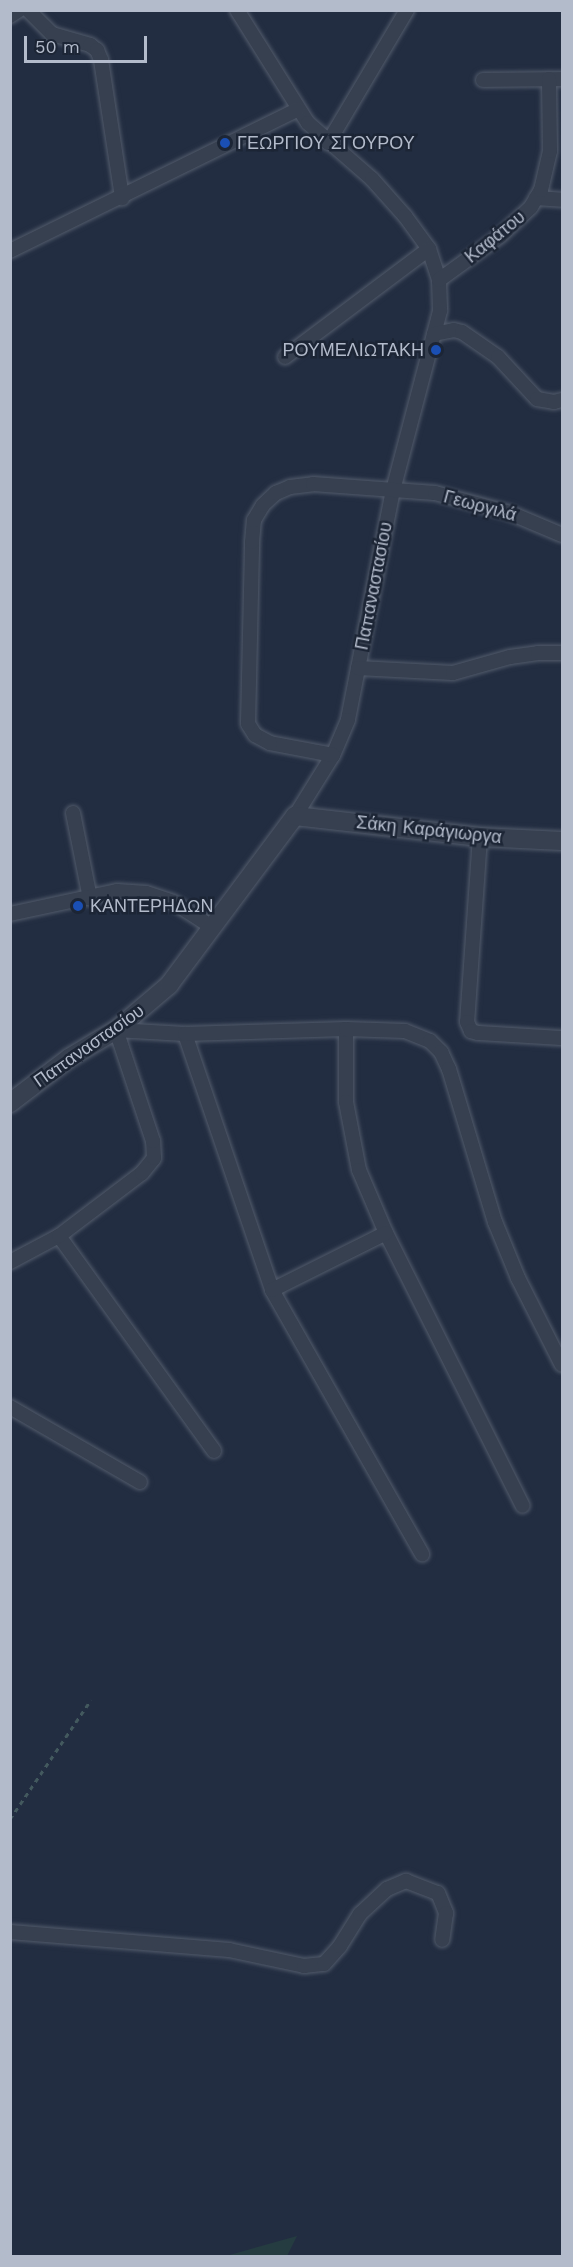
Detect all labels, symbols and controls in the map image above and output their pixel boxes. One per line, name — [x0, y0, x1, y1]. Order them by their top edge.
scale bar — [27, 24, 150, 62]
text: 50 m — [35, 36, 80, 57]
place label: ΓΕΩΡΓΙΟΥ ΣΓΟΥΡΟΥ — [237, 132, 415, 154]
marker: ΓΕΩΡΓΙΟΥ ΣΓΟΥΡΟΥ — [218, 136, 232, 150]
street label: Καφάτου — [461, 206, 529, 268]
place label: ΡΟΥΜΕΛΙΩΤΑΚΗ — [282, 339, 424, 361]
marker: ΡΟΥΜΕΛΙΩΤΑΚΗ — [429, 343, 443, 357]
street label: Γεωργιλά — [441, 486, 519, 526]
street label: Παπαναστασίου — [351, 520, 397, 652]
street label: Σάκη Καράγιωργα — [355, 812, 503, 848]
place label: ΚΑΝΤΕΡΗΔΩΝ — [90, 895, 214, 917]
marker: ΚΑΝΤΕΡΗΔΩΝ — [71, 899, 85, 913]
street label: Παπαναστασίου — [30, 1000, 148, 1092]

